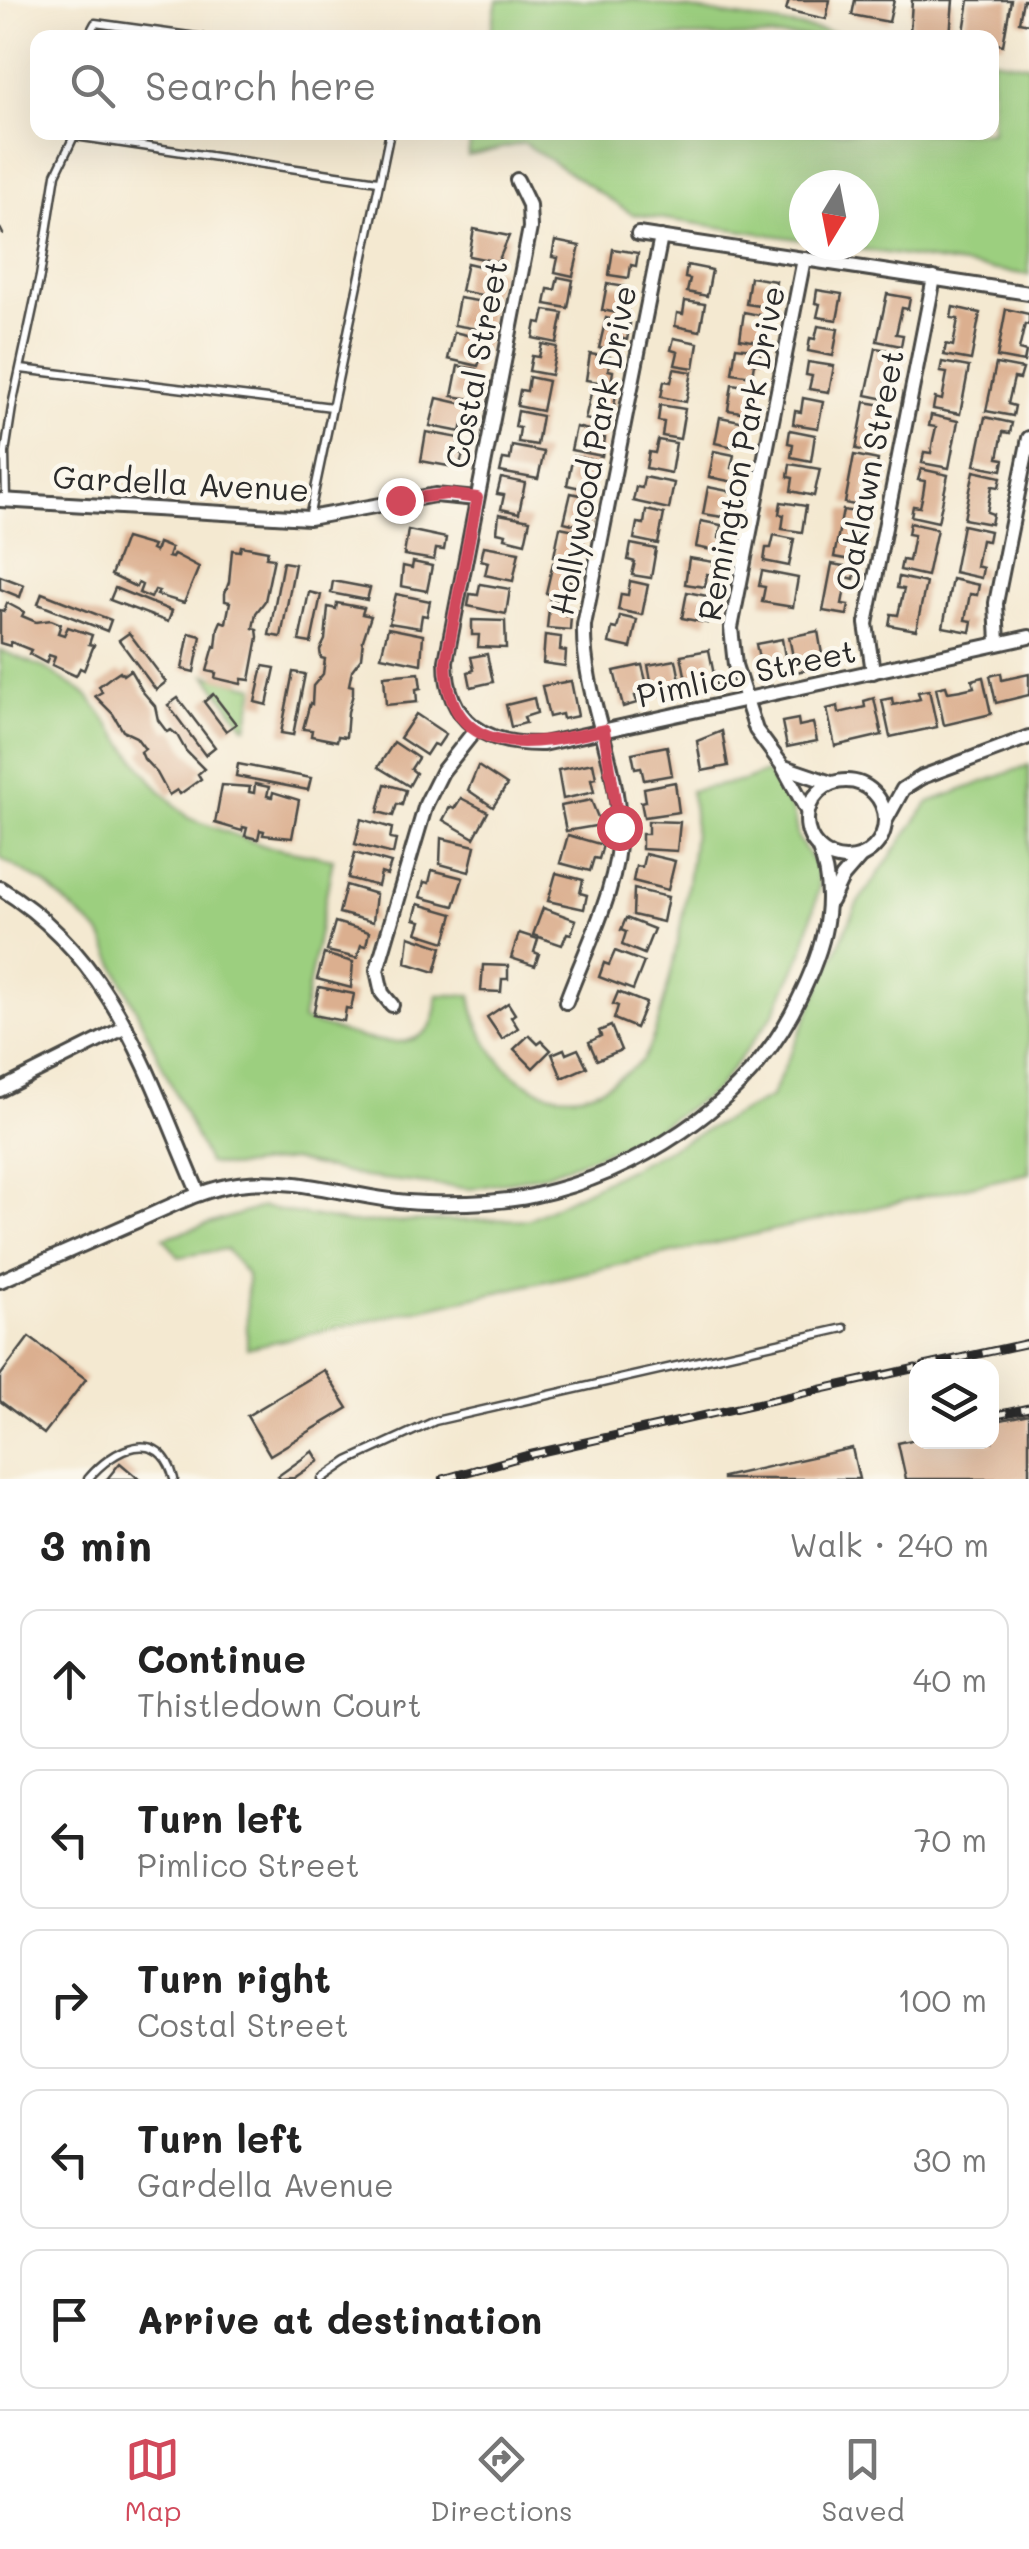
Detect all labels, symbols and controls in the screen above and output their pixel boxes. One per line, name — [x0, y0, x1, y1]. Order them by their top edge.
search box — [30, 30, 999, 140]
icon: search — [65, 58, 120, 113]
text: Search here — [145, 60, 376, 110]
north arrow — [789, 170, 879, 260]
street label: Costal Street — [434, 256, 516, 472]
street label: Hollywood Park Drive — [539, 281, 646, 619]
street label: Remington Park Drive — [687, 282, 793, 624]
street label: Oaklawn Street — [824, 346, 912, 594]
street label: Gardella Avenue — [52, 454, 310, 510]
route end — [378, 478, 424, 524]
street label: Pimlico Street — [633, 628, 859, 716]
route start — [597, 805, 643, 851]
map controls — [909, 1359, 999, 1449]
button: layers — [909, 1359, 999, 1449]
text: 3 min — [40, 1517, 152, 1572]
text: Walk · 240 m — [789, 1523, 989, 1565]
text: Continue — [137, 1633, 306, 1683]
icon: ahead — [42, 1652, 97, 1707]
text: 40 m — [913, 1658, 987, 1700]
text: Thistledown Court — [137, 1683, 422, 1725]
text: Turn left — [137, 1793, 303, 1843]
icon: left — [42, 1812, 97, 1867]
text: 70 m — [914, 1818, 987, 1860]
text: Pimlico Street — [137, 1843, 360, 1885]
text: Turn right — [137, 1953, 331, 2003]
icon: right — [42, 1972, 97, 2027]
text: 100 m — [897, 1978, 987, 2020]
text: Costal Street — [137, 2003, 349, 2045]
text: Turn left — [137, 2113, 303, 2163]
icon: left — [42, 2132, 97, 2187]
text: 30 m — [913, 2138, 987, 2180]
text: Gardella Avenue — [137, 2163, 394, 2205]
icon: arrive — [42, 2292, 97, 2347]
text: Arrive at destination — [137, 2294, 542, 2344]
tab: Map — [124, 2432, 181, 2528]
tab: Directions — [430, 2432, 573, 2528]
tab: Saved — [821, 2432, 905, 2528]

